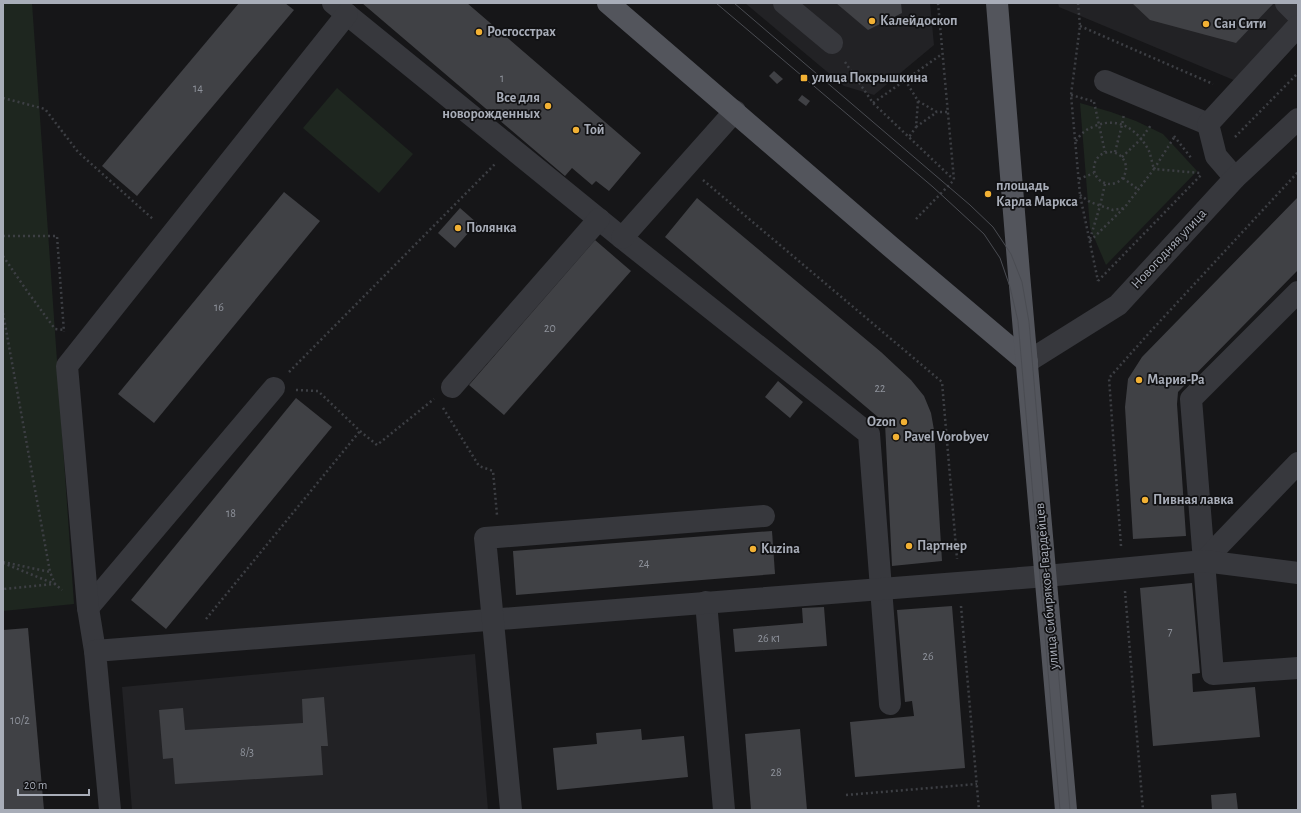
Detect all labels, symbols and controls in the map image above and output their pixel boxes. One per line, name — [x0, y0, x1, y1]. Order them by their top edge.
place label: Калейдоскоп — [880, 14, 958, 28]
marker: Калейдоскоп — [867, 16, 877, 26]
place label: Сан Сити — [1214, 17, 1266, 31]
marker: Сан Сити — [1201, 19, 1211, 29]
place label: Росгосстрах — [487, 25, 556, 39]
marker: Росгосстрах — [474, 27, 484, 37]
place label: улица Покрышкина — [811, 71, 928, 85]
house number: 1 — [500, 72, 504, 84]
marker: улица Покрышкина — [799, 73, 809, 83]
house number: 14 — [193, 82, 203, 94]
place label: Все для новорожденных — [442, 91, 540, 121]
marker: Все для новорожденных — [543, 101, 553, 111]
place label: Той — [584, 123, 605, 137]
marker: Той — [571, 125, 581, 135]
place label: площадь Карла Маркса — [996, 179, 1078, 209]
marker: площадь Карла Маркса — [983, 189, 993, 199]
street label: Новогодняя улица — [1129, 206, 1210, 292]
place label: Полянка — [466, 221, 517, 235]
marker: Полянка — [453, 223, 463, 233]
house number: 16 — [214, 301, 224, 313]
house number: 20 — [544, 322, 556, 334]
place label: Мария-Ра — [1147, 373, 1205, 387]
marker: Мария-Ра — [1134, 375, 1144, 385]
house number: 22 — [875, 382, 886, 394]
place label: Ozon — [867, 415, 896, 429]
marker: Ozon — [899, 417, 909, 427]
place label: Pavel Vorobyev — [904, 430, 989, 444]
marker: Pavel Vorobyev — [891, 432, 901, 442]
place label: Пивная лавка — [1153, 493, 1234, 507]
marker: Пивная лавка — [1140, 495, 1150, 505]
street label: улица Сибиряков-Гвардейцев — [1033, 502, 1061, 671]
house number: 18 — [226, 507, 236, 519]
place label: Партнер — [917, 539, 967, 553]
marker: Партнер — [904, 541, 914, 551]
place label: Kuzina — [761, 542, 800, 556]
marker: Kuzina — [748, 544, 758, 554]
house number: 24 — [638, 557, 650, 569]
house number: 7 — [1167, 625, 1173, 637]
house number: 26 к1 — [758, 632, 780, 644]
house number: 26 — [922, 650, 934, 662]
house number: 10/2 — [10, 714, 30, 726]
house number: 8/3 — [240, 746, 254, 758]
house number: 28 — [770, 766, 782, 778]
scale bar — [18, 771, 89, 797]
text: 20 m — [24, 779, 47, 791]

